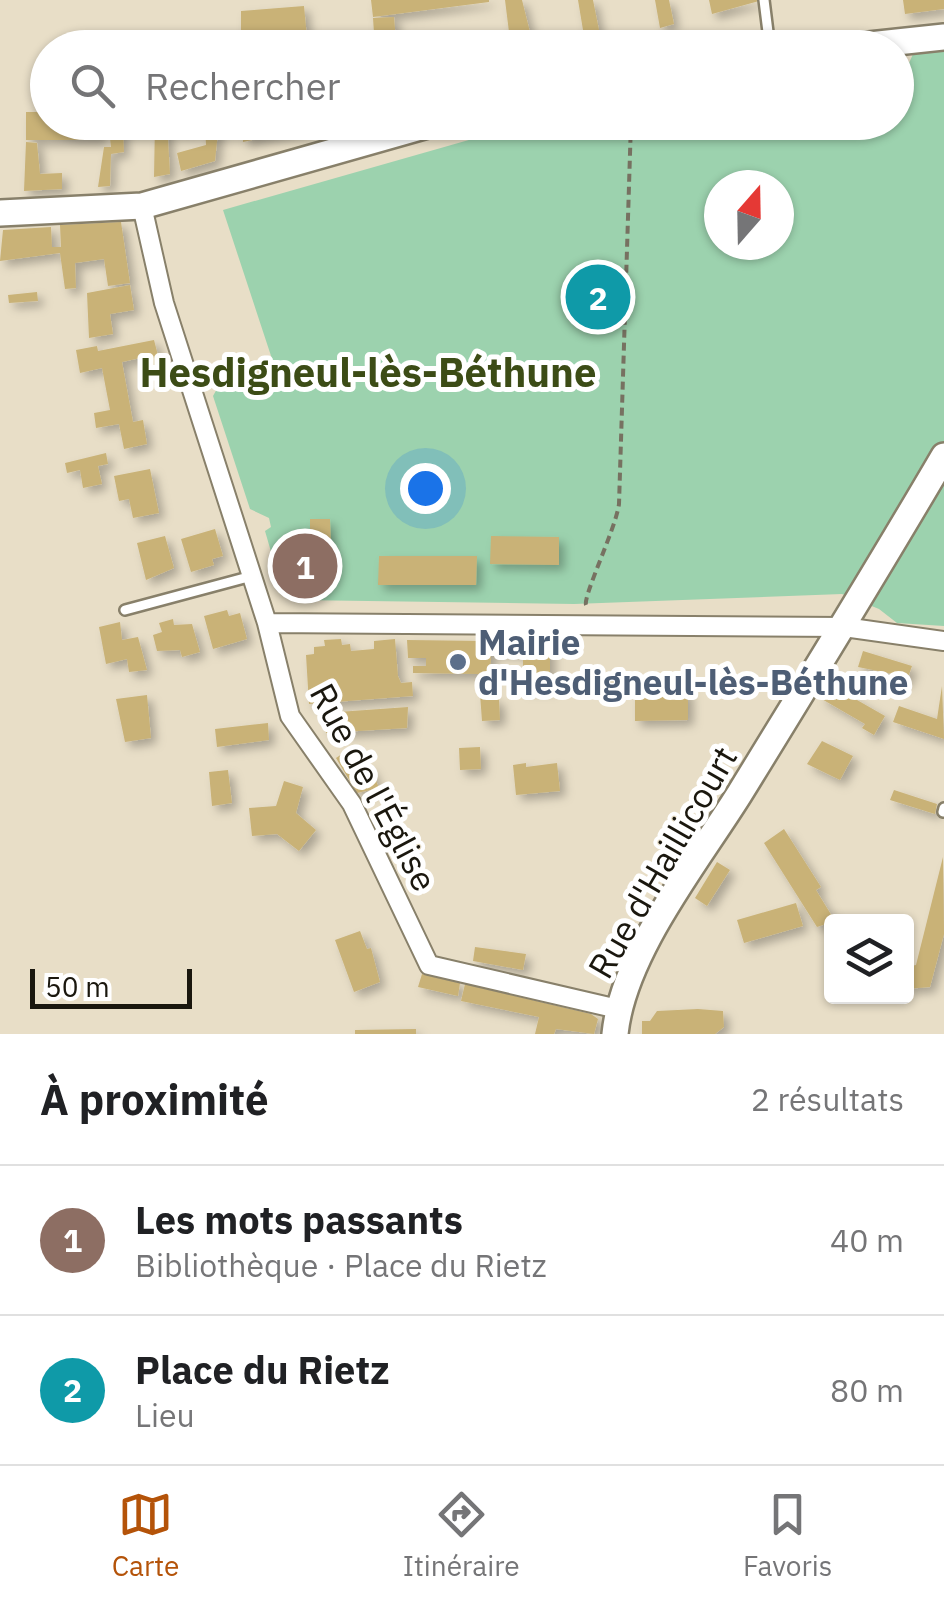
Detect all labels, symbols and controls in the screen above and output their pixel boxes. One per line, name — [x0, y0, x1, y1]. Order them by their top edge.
search box — [30, 30, 914, 140]
icon: search — [65, 58, 120, 113]
text: Rechercher — [145, 61, 340, 110]
north arrow — [704, 170, 794, 260]
pin: 2 — [566, 260, 630, 334]
district label: Hesdigneul-lès-Béthune — [140, 346, 596, 398]
your location — [400, 463, 451, 514]
pin: 1 — [272, 528, 338, 604]
place label: Mairie d'Hesdigneul-lès-Béthune — [478, 619, 908, 705]
marker: Mairie d'Hesdigneul-lès-Béthune — [447, 651, 469, 673]
street label: Rue de l'Église — [300, 675, 448, 899]
street label: Rue d'Haillicourt — [577, 738, 747, 986]
map controls — [824, 914, 914, 1004]
button: layers — [824, 914, 914, 1004]
scale bar — [30, 964, 192, 1008]
text: 50 m — [45, 968, 110, 1005]
text: À proximité — [40, 1072, 269, 1127]
text: 2 résultats — [751, 1078, 904, 1120]
text: Les mots passants — [135, 1195, 463, 1244]
text: 1 — [63, 1219, 82, 1261]
text: 40 m — [830, 1219, 904, 1261]
text: Bibliothèque · Place du Rietz — [135, 1244, 547, 1286]
text: Place du Rietz — [135, 1345, 390, 1394]
text: 2 — [63, 1369, 82, 1411]
text: 80 m — [830, 1369, 904, 1411]
text: Lieu — [135, 1394, 195, 1436]
tab: Carte — [112, 1487, 179, 1584]
tab: Itinéraire — [403, 1487, 520, 1584]
tab: Favoris — [743, 1487, 832, 1584]

